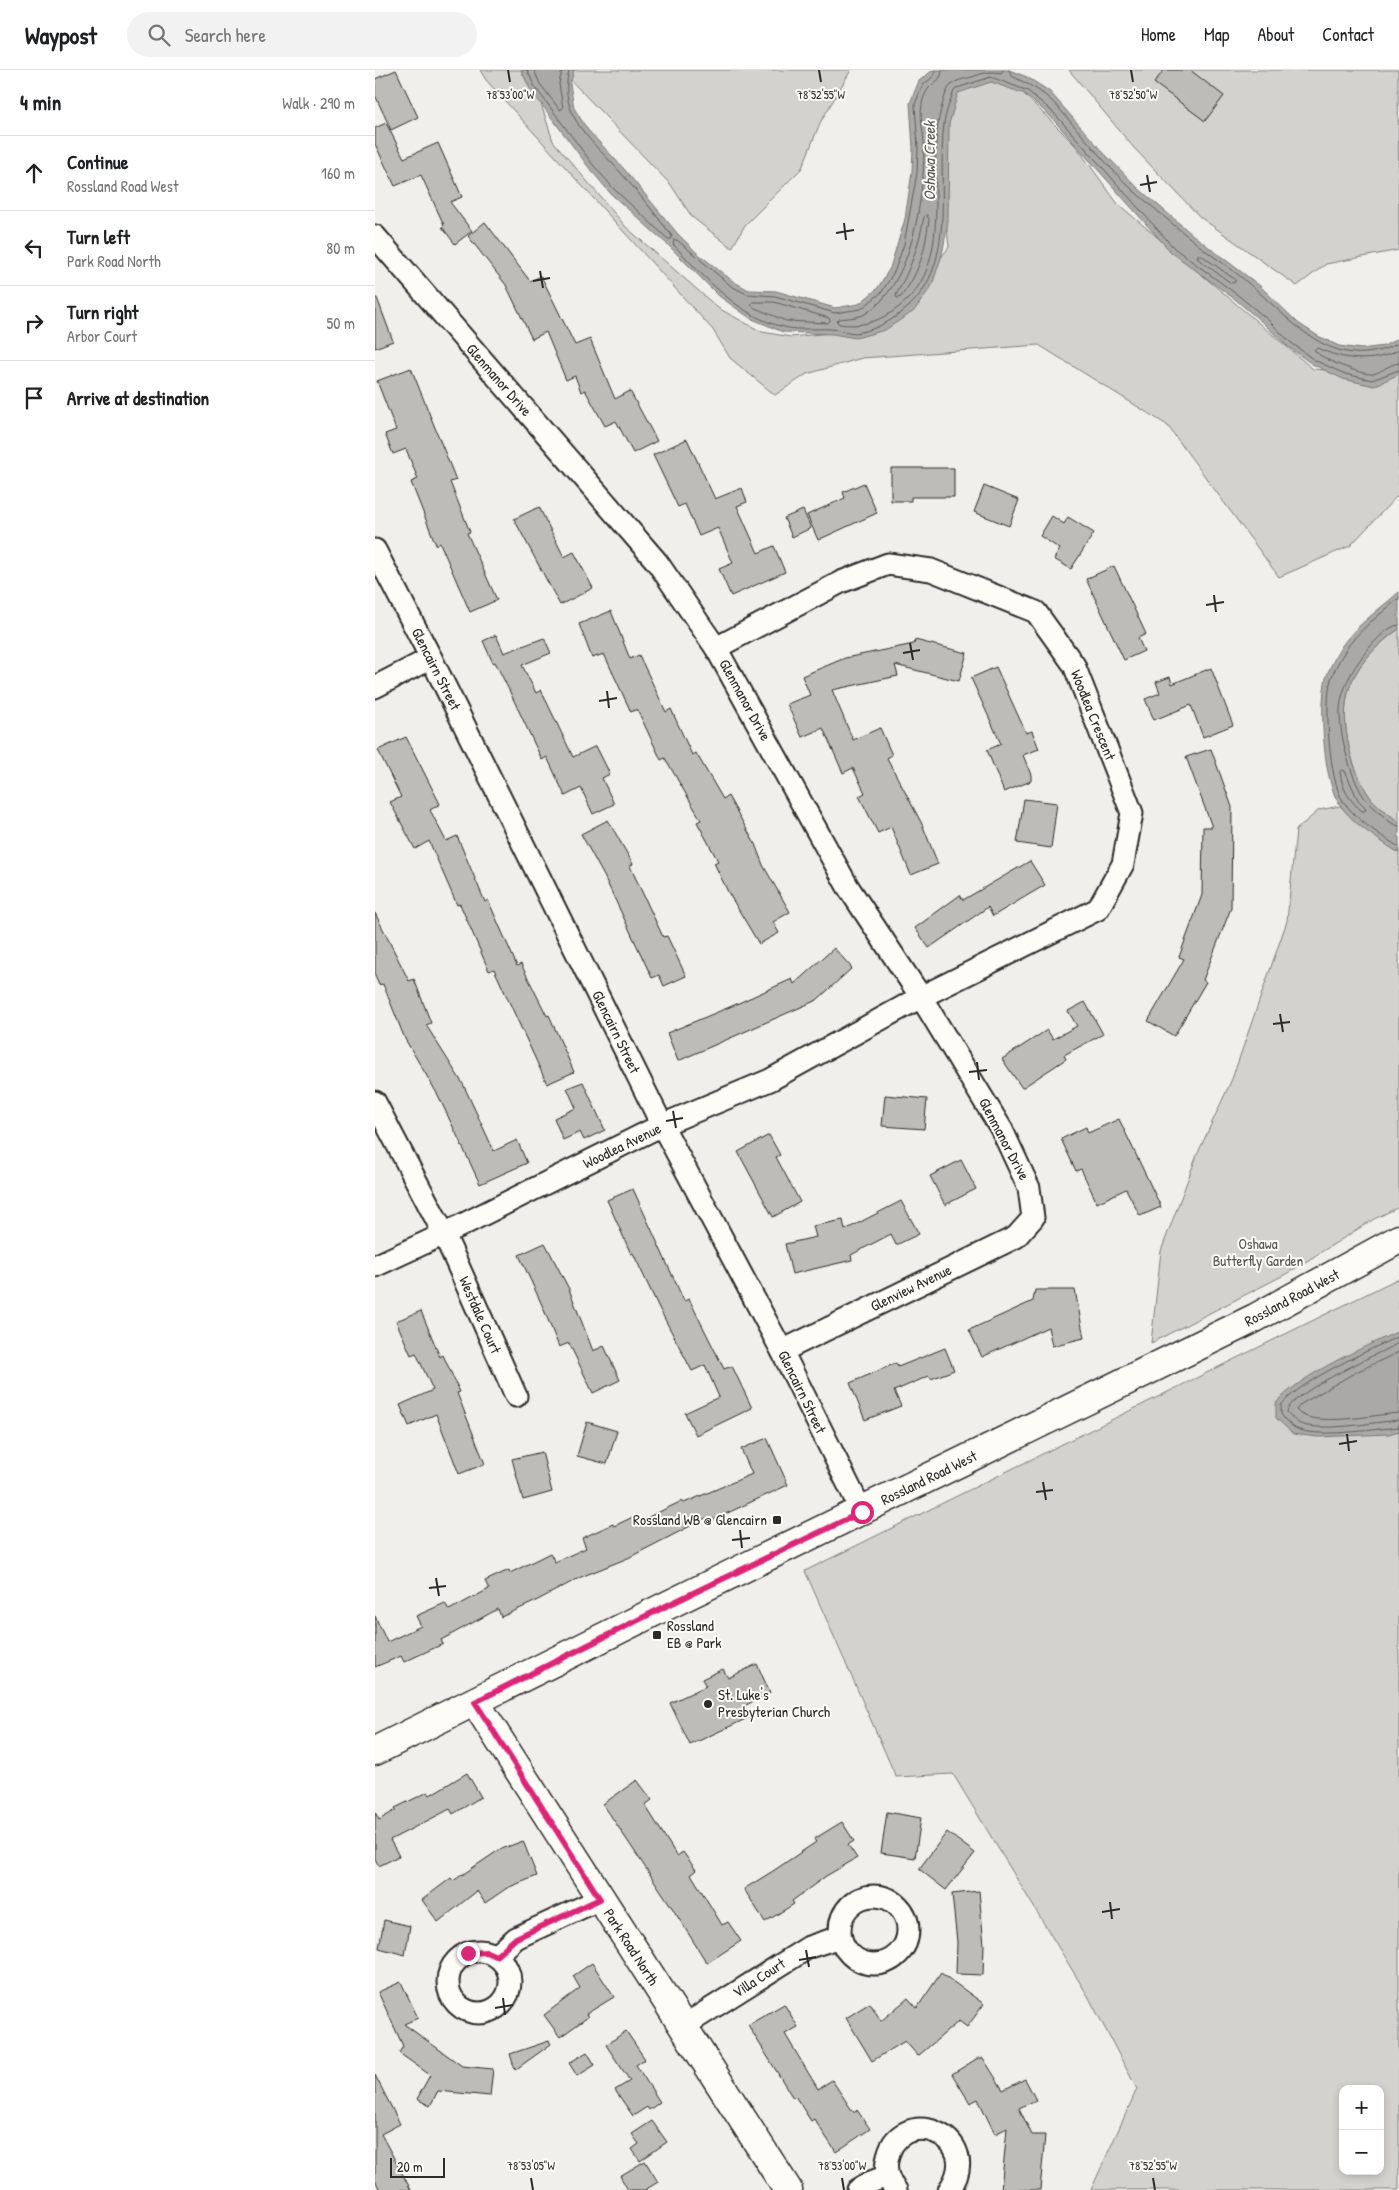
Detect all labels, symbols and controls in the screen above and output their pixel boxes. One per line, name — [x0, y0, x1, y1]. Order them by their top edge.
search box — [127, 12, 477, 57]
text: Waypost — [25, 19, 97, 51]
icon: search — [145, 21, 173, 49]
text: Search here — [185, 22, 266, 48]
text: Home — [1141, 22, 1176, 47]
text: Map — [1204, 22, 1229, 47]
text: About — [1257, 22, 1294, 47]
text: Contact — [1322, 22, 1374, 47]
text: 78°53'00"W — [486, 86, 535, 103]
text: 78°52'55"W — [797, 86, 845, 103]
text: 78°52'50"W — [1109, 86, 1158, 103]
text: 4 min — [20, 88, 61, 117]
text: Walk · 290 m — [282, 92, 355, 114]
water label: Oshawa Creek — [918, 120, 940, 201]
text: Continue — [67, 149, 128, 175]
icon: ahead — [20, 159, 48, 187]
text: 160 m — [321, 162, 355, 184]
text: Rossland Road West — [67, 175, 179, 197]
text: Turn left — [67, 224, 130, 250]
icon: left — [20, 234, 48, 262]
text: 80 m — [326, 237, 355, 259]
text: Park Road North — [67, 250, 161, 272]
text: Turn right — [67, 299, 138, 325]
icon: right — [20, 309, 48, 337]
text: 50 m — [327, 312, 355, 334]
text: Arbor Court — [67, 325, 137, 347]
street label: Glenmanor Drive — [462, 339, 537, 421]
icon: arrive — [20, 384, 48, 412]
text: Arrive at destination — [67, 385, 209, 411]
street label: Glencairn Street — [407, 624, 467, 714]
street label: Glenmanor Drive — [714, 655, 777, 744]
street label: Woodlea Crescent — [1066, 666, 1121, 764]
street label: Glencairn Street — [587, 987, 646, 1078]
street label: Glenmanor Drive — [974, 1094, 1035, 1184]
street label: Woodlea Avenue — [579, 1118, 664, 1174]
park label: Oshawa Butterfly Garden — [1213, 1233, 1304, 1271]
street label: Glenview Avenue — [867, 1259, 955, 1316]
street label: Rossland Road West — [1241, 1263, 1344, 1331]
street label: Westdale Court — [454, 1273, 507, 1358]
street label: Glencairn Street — [773, 1347, 832, 1438]
street label: Rossland Road West — [877, 1445, 981, 1510]
route start — [851, 1501, 874, 1524]
place label: Rossland WB @ Glencairn — [633, 1509, 767, 1530]
marker: Rossland WB @ Glencairn — [771, 1514, 783, 1526]
place label: Rossland EB @ Park — [667, 1615, 721, 1653]
marker: Rossland EB @ Park — [651, 1629, 663, 1641]
place label: St. Luke's Presbyterian Church — [718, 1684, 830, 1722]
marker: St. Luke's Presbyterian Church — [702, 1698, 714, 1710]
street label: Park Road North — [599, 1904, 664, 1989]
route end — [457, 1942, 480, 1965]
street label: Villa Court — [728, 1952, 790, 2002]
map controls — [1339, 2085, 1384, 2175]
button: + — [1339, 2085, 1384, 2130]
button: − — [1339, 2130, 1384, 2175]
scale bar — [390, 2155, 445, 2178]
text: 20 m — [397, 2157, 423, 2176]
text: 78°53'05"W — [507, 2157, 556, 2174]
text: 78°53'00"W — [818, 2157, 867, 2174]
text: 78°52'55"W — [1129, 2157, 1177, 2174]

